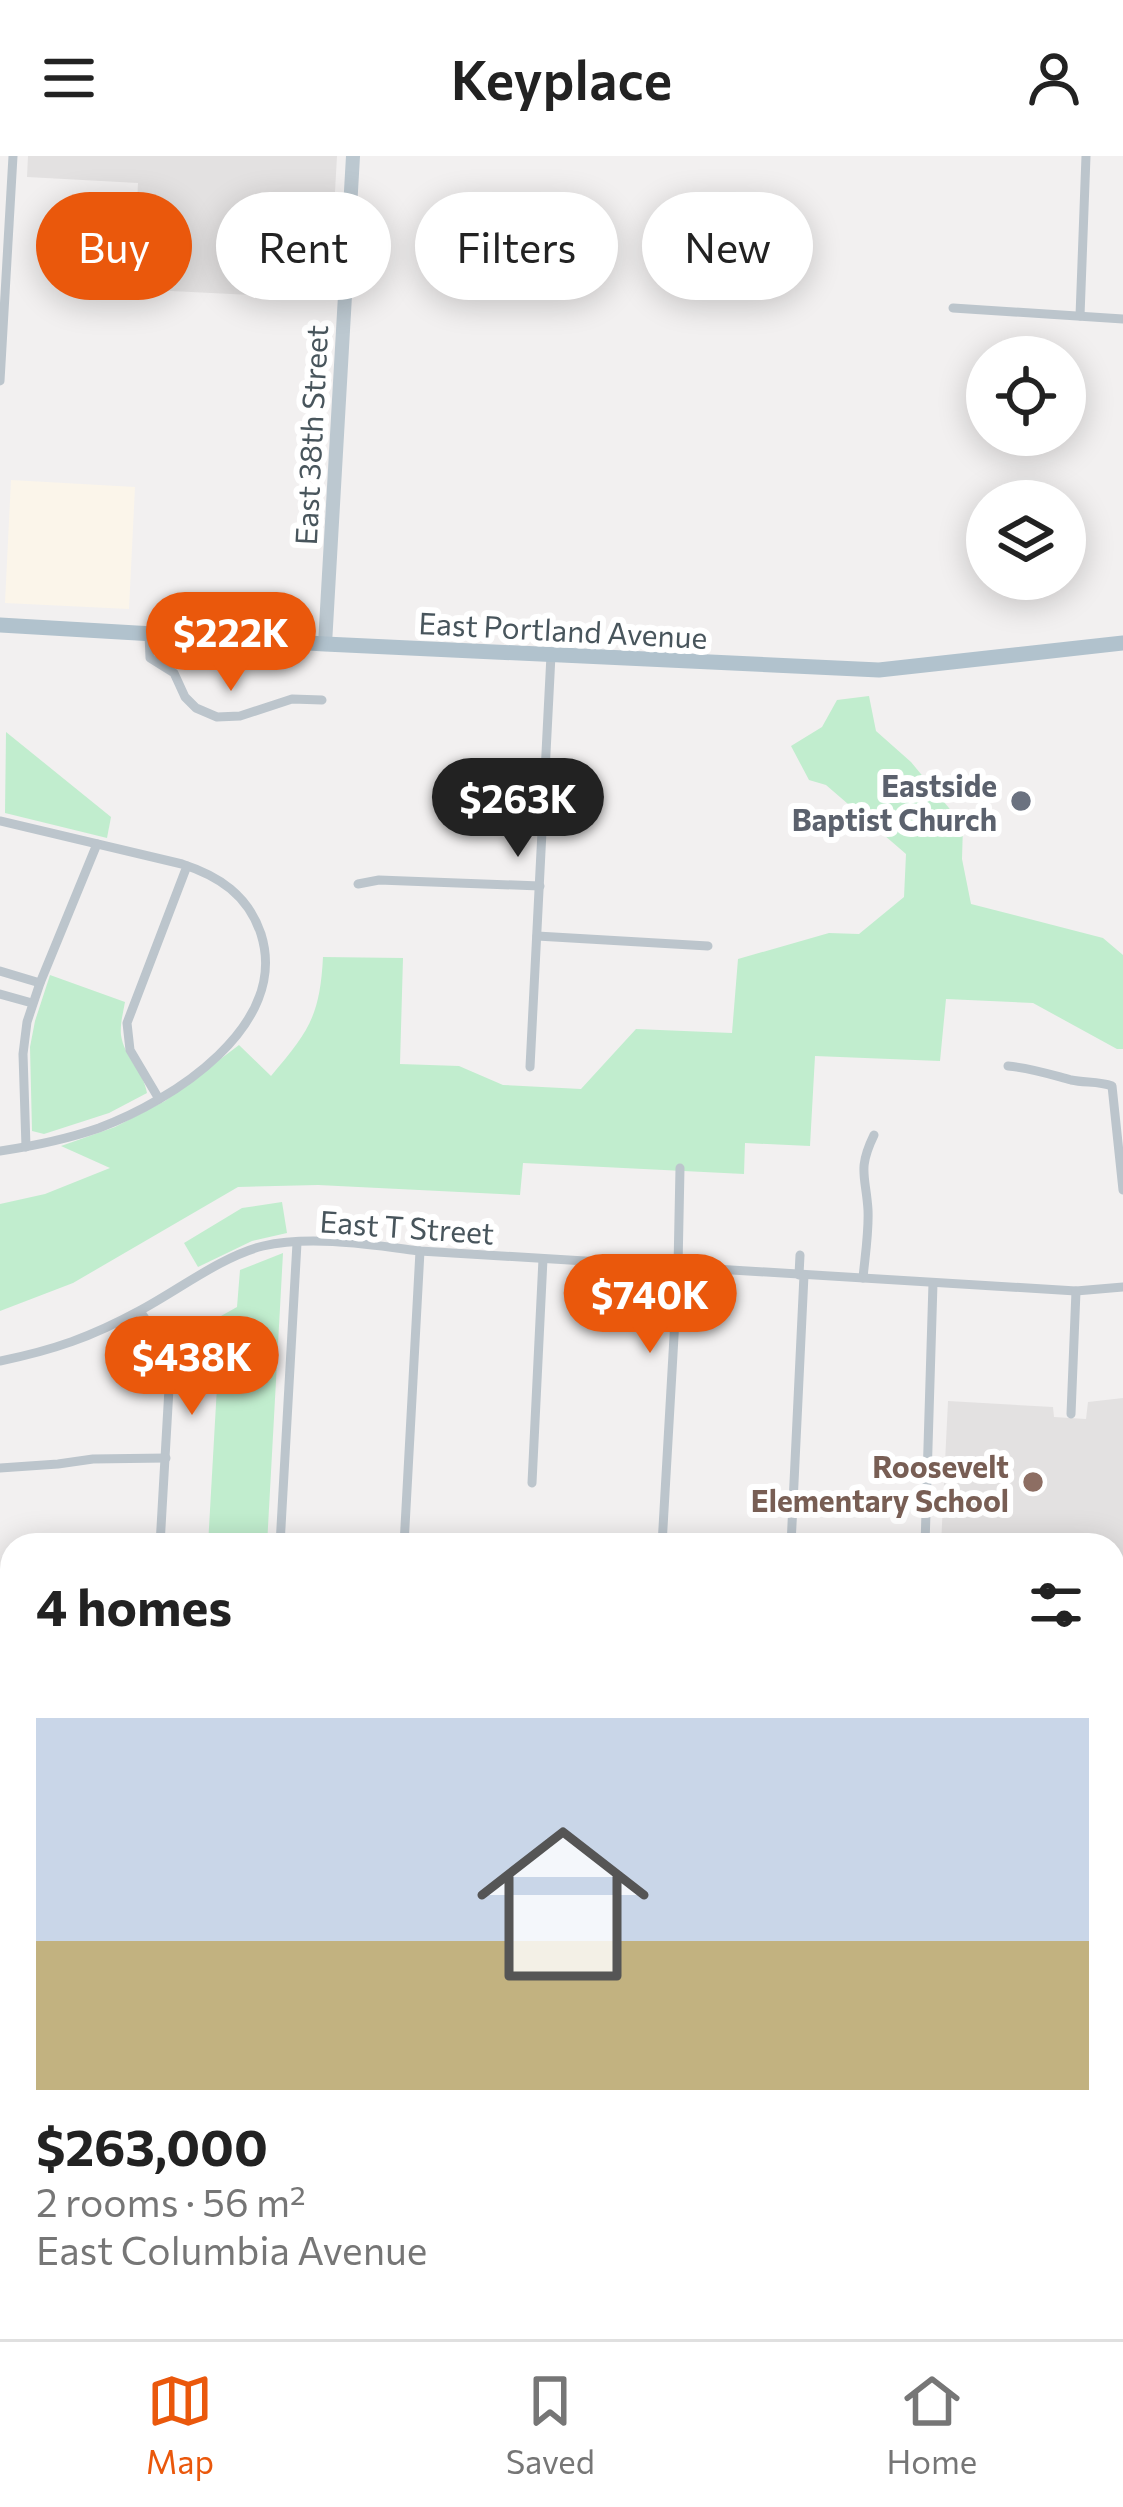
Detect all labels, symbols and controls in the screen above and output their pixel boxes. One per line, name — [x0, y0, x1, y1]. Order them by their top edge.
icon: menu — [36, 45, 102, 111]
text: Keyplace — [451, 45, 672, 111]
icon: person — [1021, 45, 1087, 111]
chip: Buy — [36, 192, 192, 300]
chip: Rent — [216, 192, 391, 300]
chip: Filters — [415, 192, 618, 300]
chip: New — [642, 192, 813, 300]
street label: East 38th Street — [286, 324, 334, 546]
map controls — [966, 336, 1086, 600]
button: locate — [966, 336, 1086, 456]
button: layers — [966, 480, 1086, 600]
pin: $222K — [147, 592, 315, 694]
street label: East Portland Avenue — [418, 603, 708, 655]
text: $222K — [173, 607, 289, 655]
pin: $263K — [434, 758, 602, 860]
place label: Eastside Baptist Church — [792, 766, 997, 837]
text: $263K — [459, 773, 577, 821]
marker: Eastside Baptist Church — [1008, 788, 1034, 814]
street label: East T Street — [318, 1201, 496, 1251]
pin: $740K — [566, 1254, 734, 1356]
text: $740K — [591, 1269, 709, 1317]
pin: $438K — [108, 1316, 276, 1418]
text: $438K — [132, 1331, 252, 1379]
place label: Roosevelt Elementary School — [751, 1447, 1009, 1518]
marker: Roosevelt Elementary School — [1020, 1469, 1046, 1495]
icon: filters — [1023, 1572, 1089, 1638]
text: 4 homes — [36, 1574, 232, 1637]
icon: home — [455, 1796, 671, 2012]
text: $263,000 — [36, 2114, 268, 2177]
text: 2 rooms · 56 m² — [36, 2177, 306, 2225]
text: East Columbia Avenue — [36, 2225, 427, 2273]
tab: Map — [146, 2368, 214, 2481]
tab: Saved — [506, 2368, 595, 2481]
tab: Home — [886, 2368, 977, 2481]

